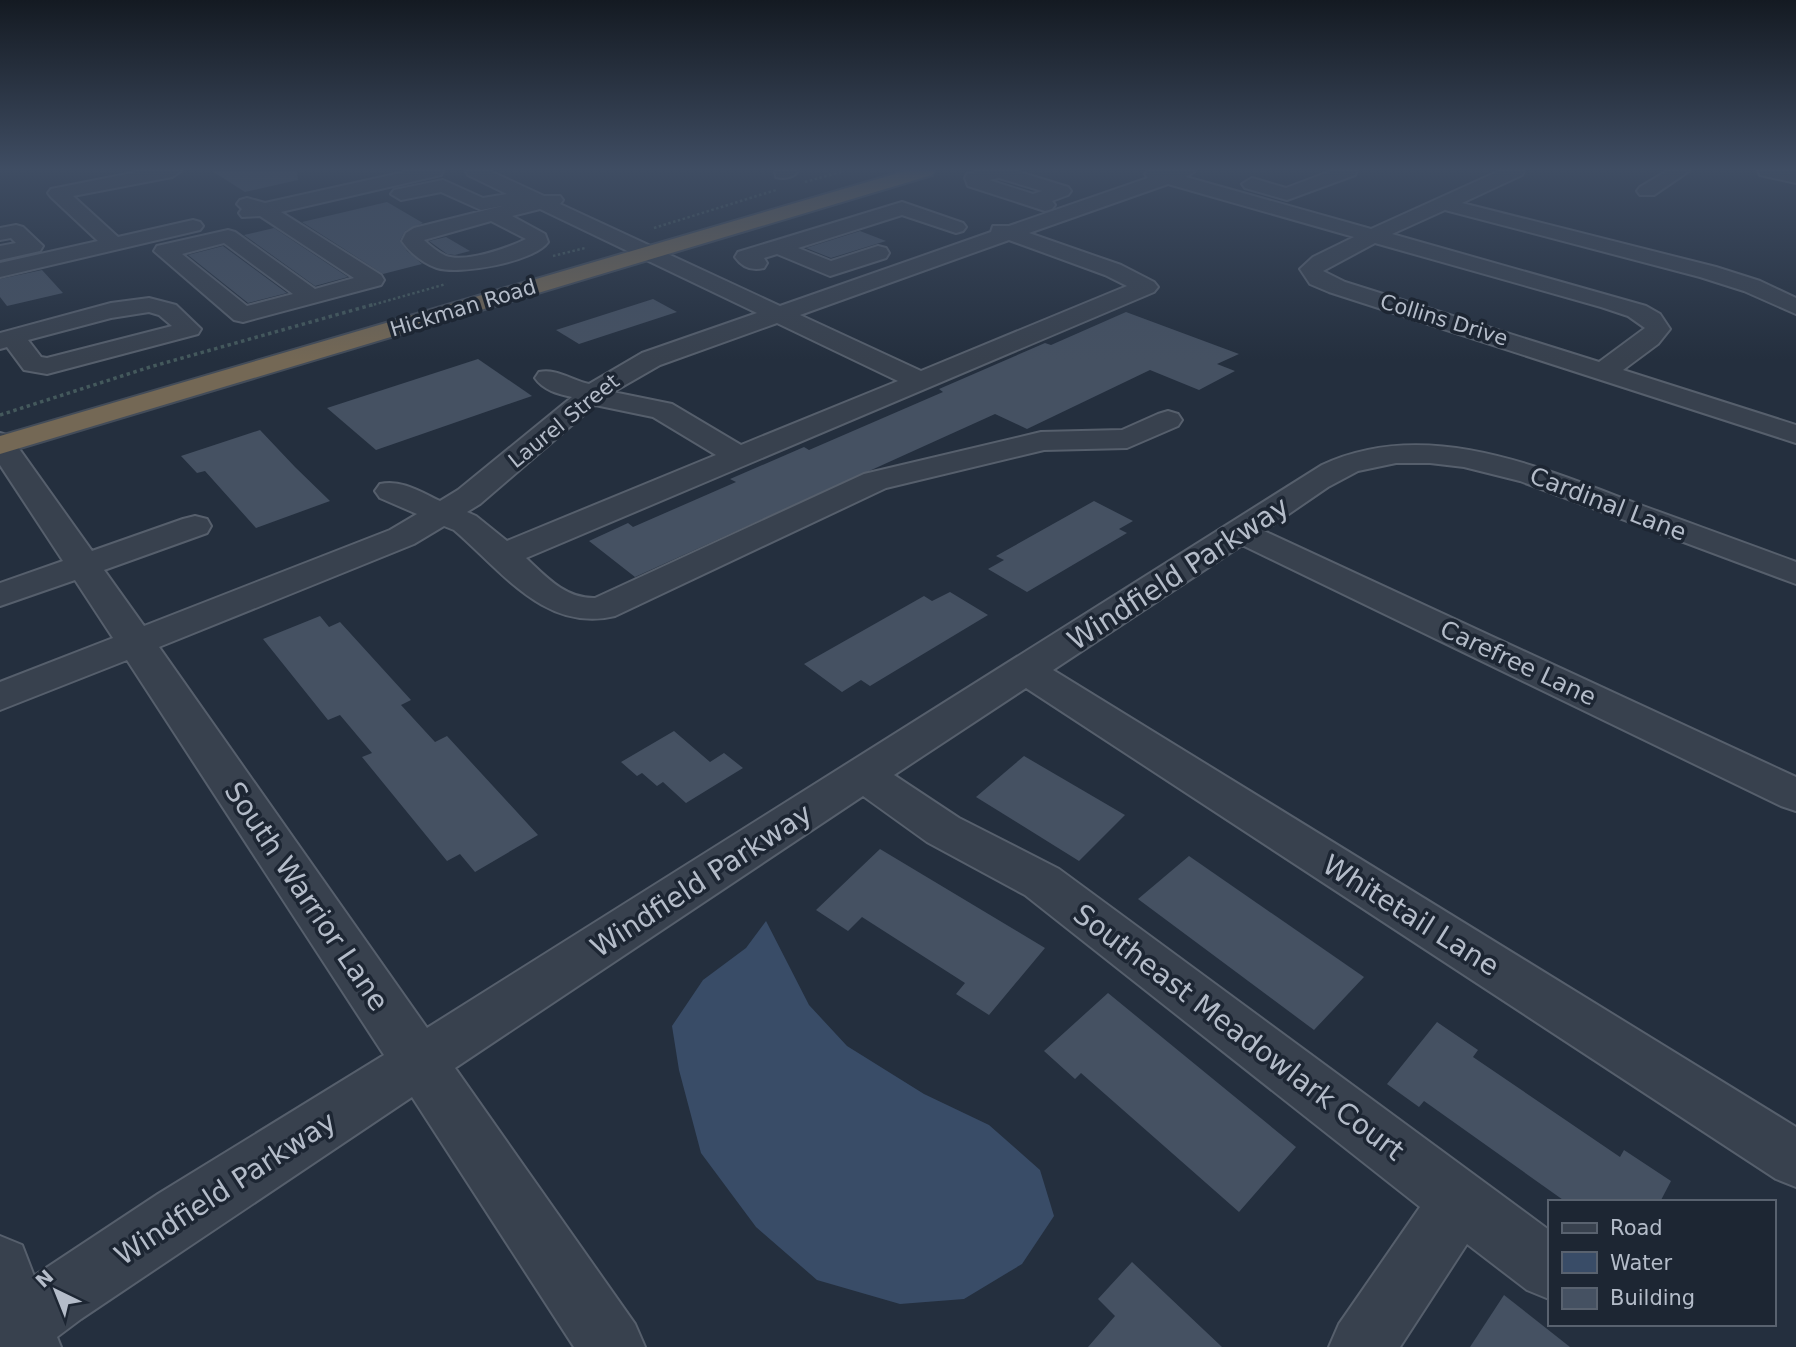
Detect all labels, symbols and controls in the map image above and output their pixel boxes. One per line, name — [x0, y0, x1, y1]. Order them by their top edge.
street label: Hickman Road — [387, 274, 539, 342]
street label: Collins Drive — [1377, 289, 1511, 351]
street label: Laurel Street — [504, 369, 624, 473]
street label: Cardinal Lane — [1526, 461, 1690, 547]
street label: Windfield Parkway — [1062, 490, 1295, 657]
street label: Carefree Lane — [1436, 615, 1600, 711]
street label: South Warrior Lane — [218, 776, 395, 1017]
street label: Windfield Parkway — [585, 797, 818, 964]
street label: Whitetail Lane — [1316, 848, 1505, 983]
street label: Southeast Meadowlark Court — [1067, 897, 1410, 1167]
street label: Windfield Parkway — [109, 1105, 342, 1272]
legend — [1548, 1200, 1775, 1326]
text: Road — [1610, 1216, 1663, 1240]
text: Water — [1610, 1251, 1672, 1275]
north arrow — [21, 1256, 91, 1326]
text: N — [31, 1265, 58, 1292]
text: Building — [1610, 1286, 1695, 1310]

